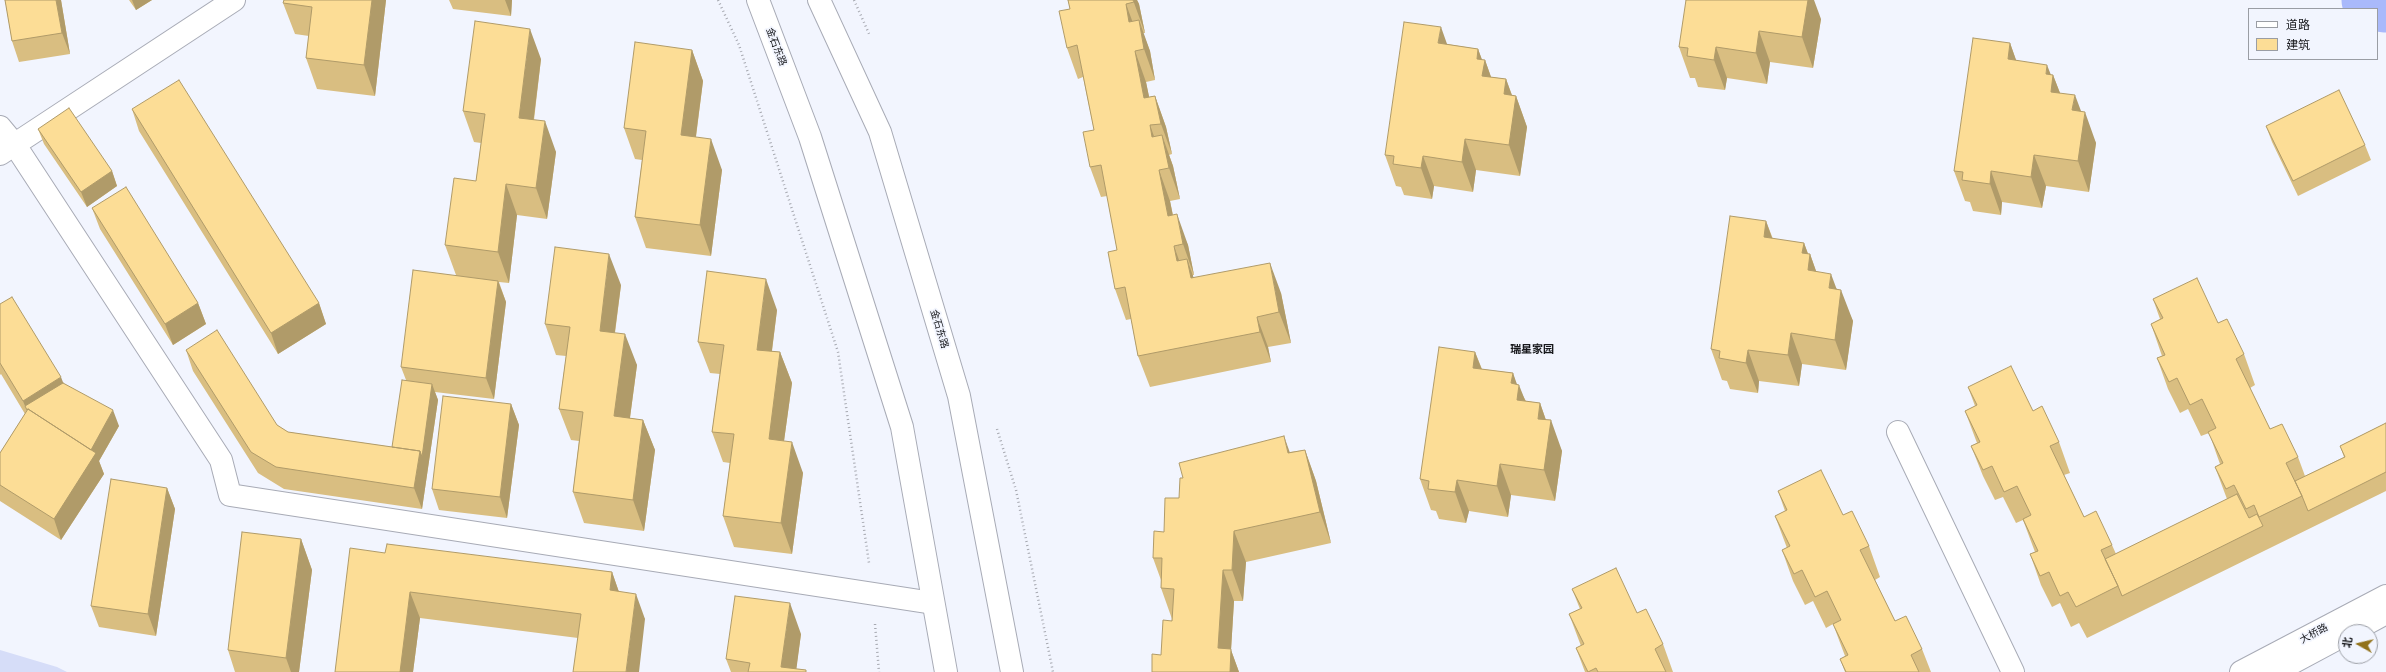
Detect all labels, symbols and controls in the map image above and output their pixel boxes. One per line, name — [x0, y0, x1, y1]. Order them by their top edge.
legend — [2248, 8, 2378, 60]
text: 道路 — [2286, 16, 2310, 33]
street label: 金石东路 — [763, 26, 789, 68]
text: 建筑 — [2286, 36, 2310, 53]
street label: 金石东路 — [927, 308, 951, 350]
district label: 瑞星家园 — [1510, 343, 1554, 357]
street label: 大桥路 — [2298, 622, 2330, 646]
north arrow — [2338, 624, 2378, 664]
text: 北 — [2338, 636, 2355, 649]

